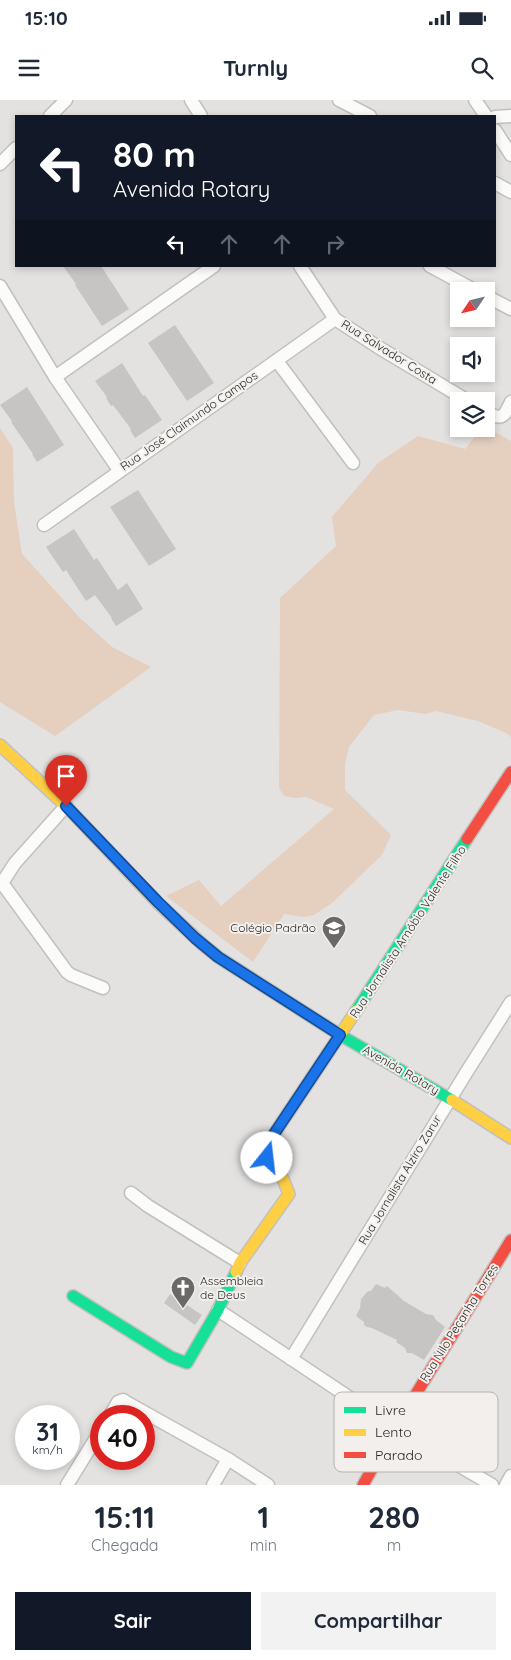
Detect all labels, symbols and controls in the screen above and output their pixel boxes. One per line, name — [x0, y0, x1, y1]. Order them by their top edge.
text: 15:10 — [25, 6, 68, 30]
icon: menu — [15, 54, 43, 82]
text: Turnly — [223, 54, 288, 82]
icon: search — [468, 54, 496, 82]
text: 80 m — [113, 132, 196, 176]
icon: left — [30, 135, 95, 200]
text: Avenida Rotary — [113, 175, 270, 203]
icon: left — [162, 230, 190, 258]
icon: ahead — [215, 230, 243, 258]
icon: ahead — [268, 230, 296, 258]
icon: right — [321, 230, 349, 258]
north arrow — [450, 282, 495, 328]
map controls — [450, 282, 495, 437]
street label: Rua Salvador Costa — [339, 316, 440, 387]
button: sound — [450, 337, 495, 382]
street label: Rua José Claimundo Campos — [117, 367, 261, 474]
button: layers — [450, 392, 495, 437]
pin — [45, 755, 87, 806]
icon: arrive — [52, 762, 80, 790]
street label: Rua Jornalista Arnóbio Valente Filho — [346, 843, 469, 1021]
school or university icon: Colégio Padrão — [321, 915, 347, 949]
place label: Colégio Padrão — [230, 920, 316, 935]
street label: Avenida Rotary — [360, 1042, 442, 1098]
street label: Rua Jornalista Alziro Zarur — [355, 1112, 444, 1247]
position arrow — [240, 1131, 292, 1183]
street label: Rua Nilo Peçanha Torres — [416, 1261, 501, 1384]
place label: Assembleia de Deus — [200, 1273, 263, 1302]
church icon: Assembleia de Deus — [170, 1275, 196, 1309]
legend — [334, 1392, 498, 1472]
text: Livre — [375, 1401, 406, 1419]
speed limit sign: 40 — [90, 1405, 155, 1470]
text: 31 — [36, 1416, 59, 1447]
text: Lento — [375, 1423, 412, 1441]
text: km/h — [32, 1442, 63, 1457]
text: Parado — [375, 1446, 422, 1464]
text: 15:11 — [95, 1498, 155, 1536]
text: 1 — [257, 1498, 269, 1536]
text: 280 — [368, 1498, 420, 1536]
text: Chegada — [91, 1535, 159, 1555]
text: min — [250, 1535, 277, 1555]
text: m — [387, 1535, 401, 1555]
button: Sair — [15, 1592, 251, 1650]
button: Compartilhar — [261, 1592, 496, 1650]

